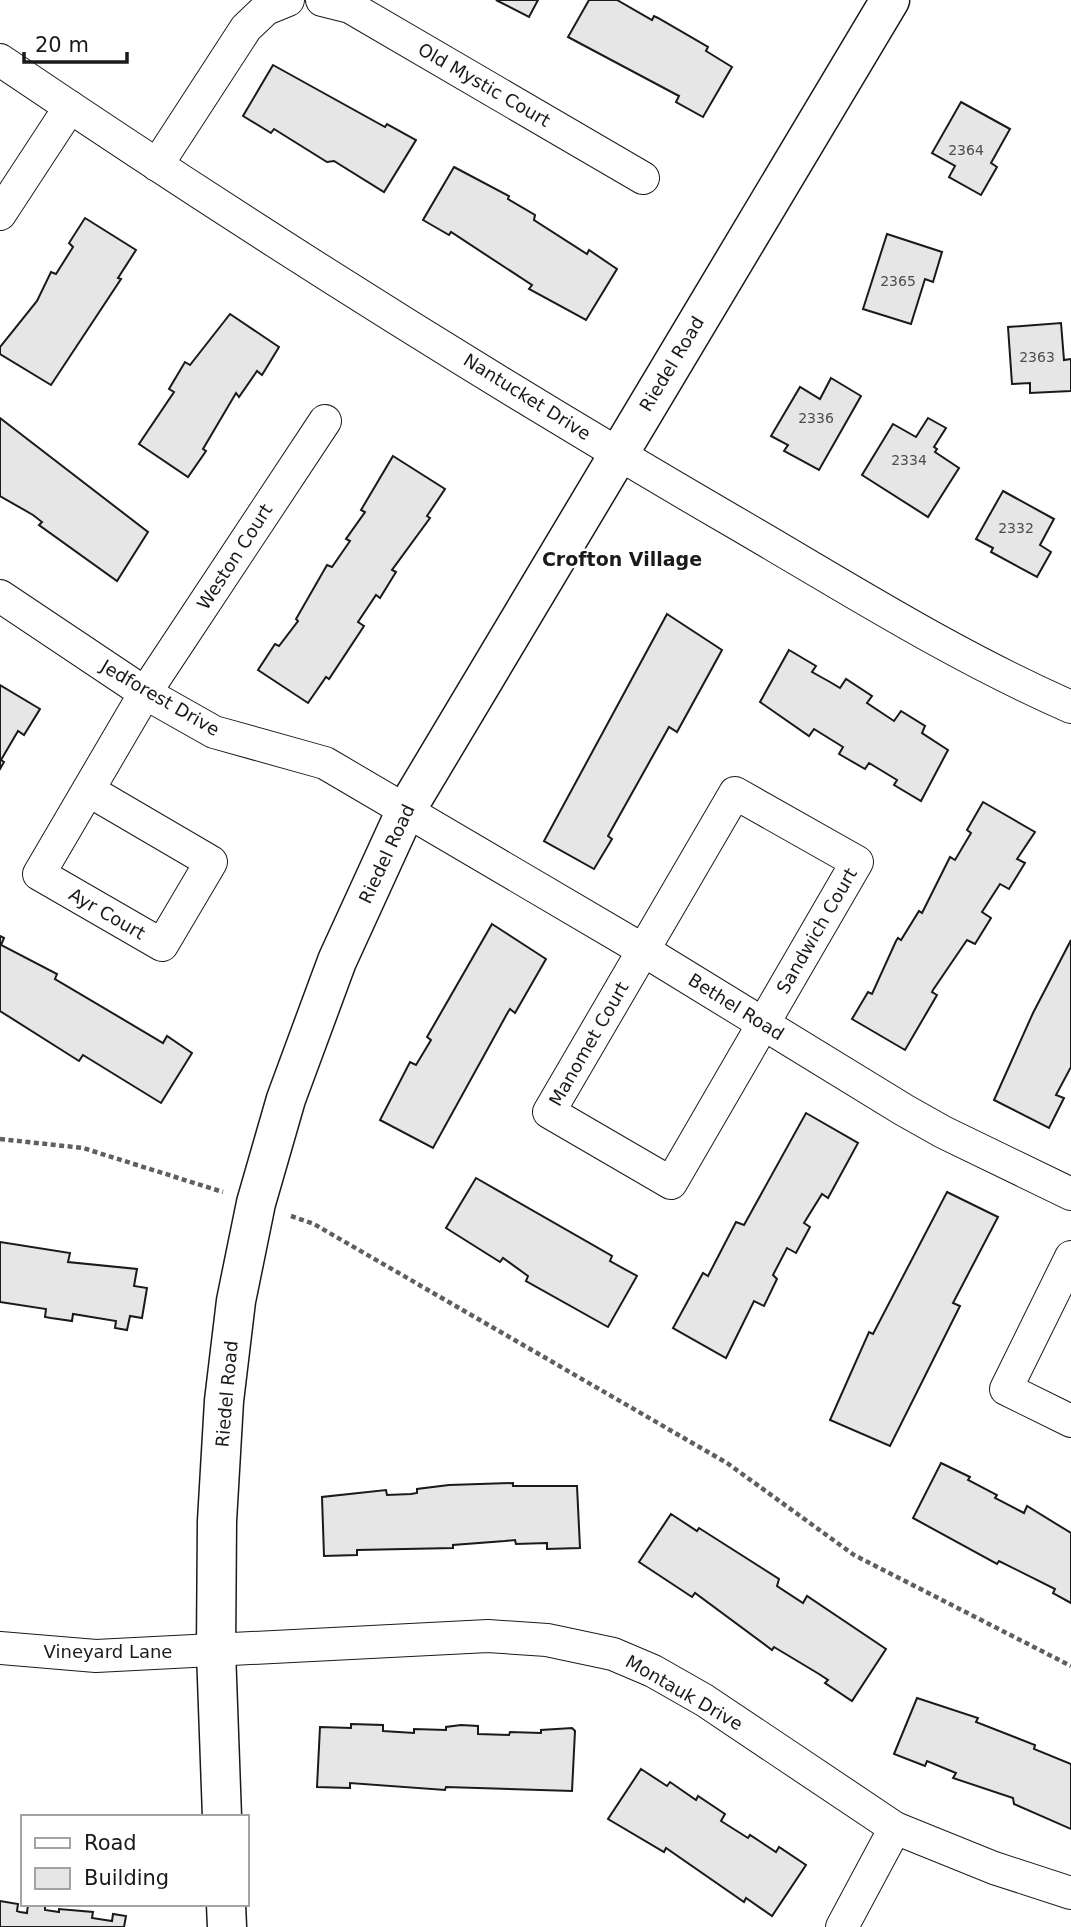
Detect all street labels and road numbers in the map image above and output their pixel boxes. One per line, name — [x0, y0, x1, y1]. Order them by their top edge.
street label: Old Mystic Court — [414, 38, 554, 131]
street label: Riedel Road — [635, 312, 708, 415]
street label: Nantucket Drive — [460, 349, 595, 444]
street label: Weston Court — [193, 500, 277, 614]
street label: Jedforest Drive — [96, 655, 223, 740]
street label: Riedel Road — [354, 801, 419, 907]
street label: Sandwich Court — [772, 864, 861, 997]
street label: Ayr Court — [65, 883, 149, 944]
street label: Bethel Road — [685, 969, 788, 1044]
street label: Manomet Court — [545, 978, 633, 1110]
street label: Riedel Road — [211, 1340, 242, 1448]
street label: Vineyard Lane — [44, 1641, 172, 1662]
street label: Montauk Drive — [622, 1651, 746, 1735]

